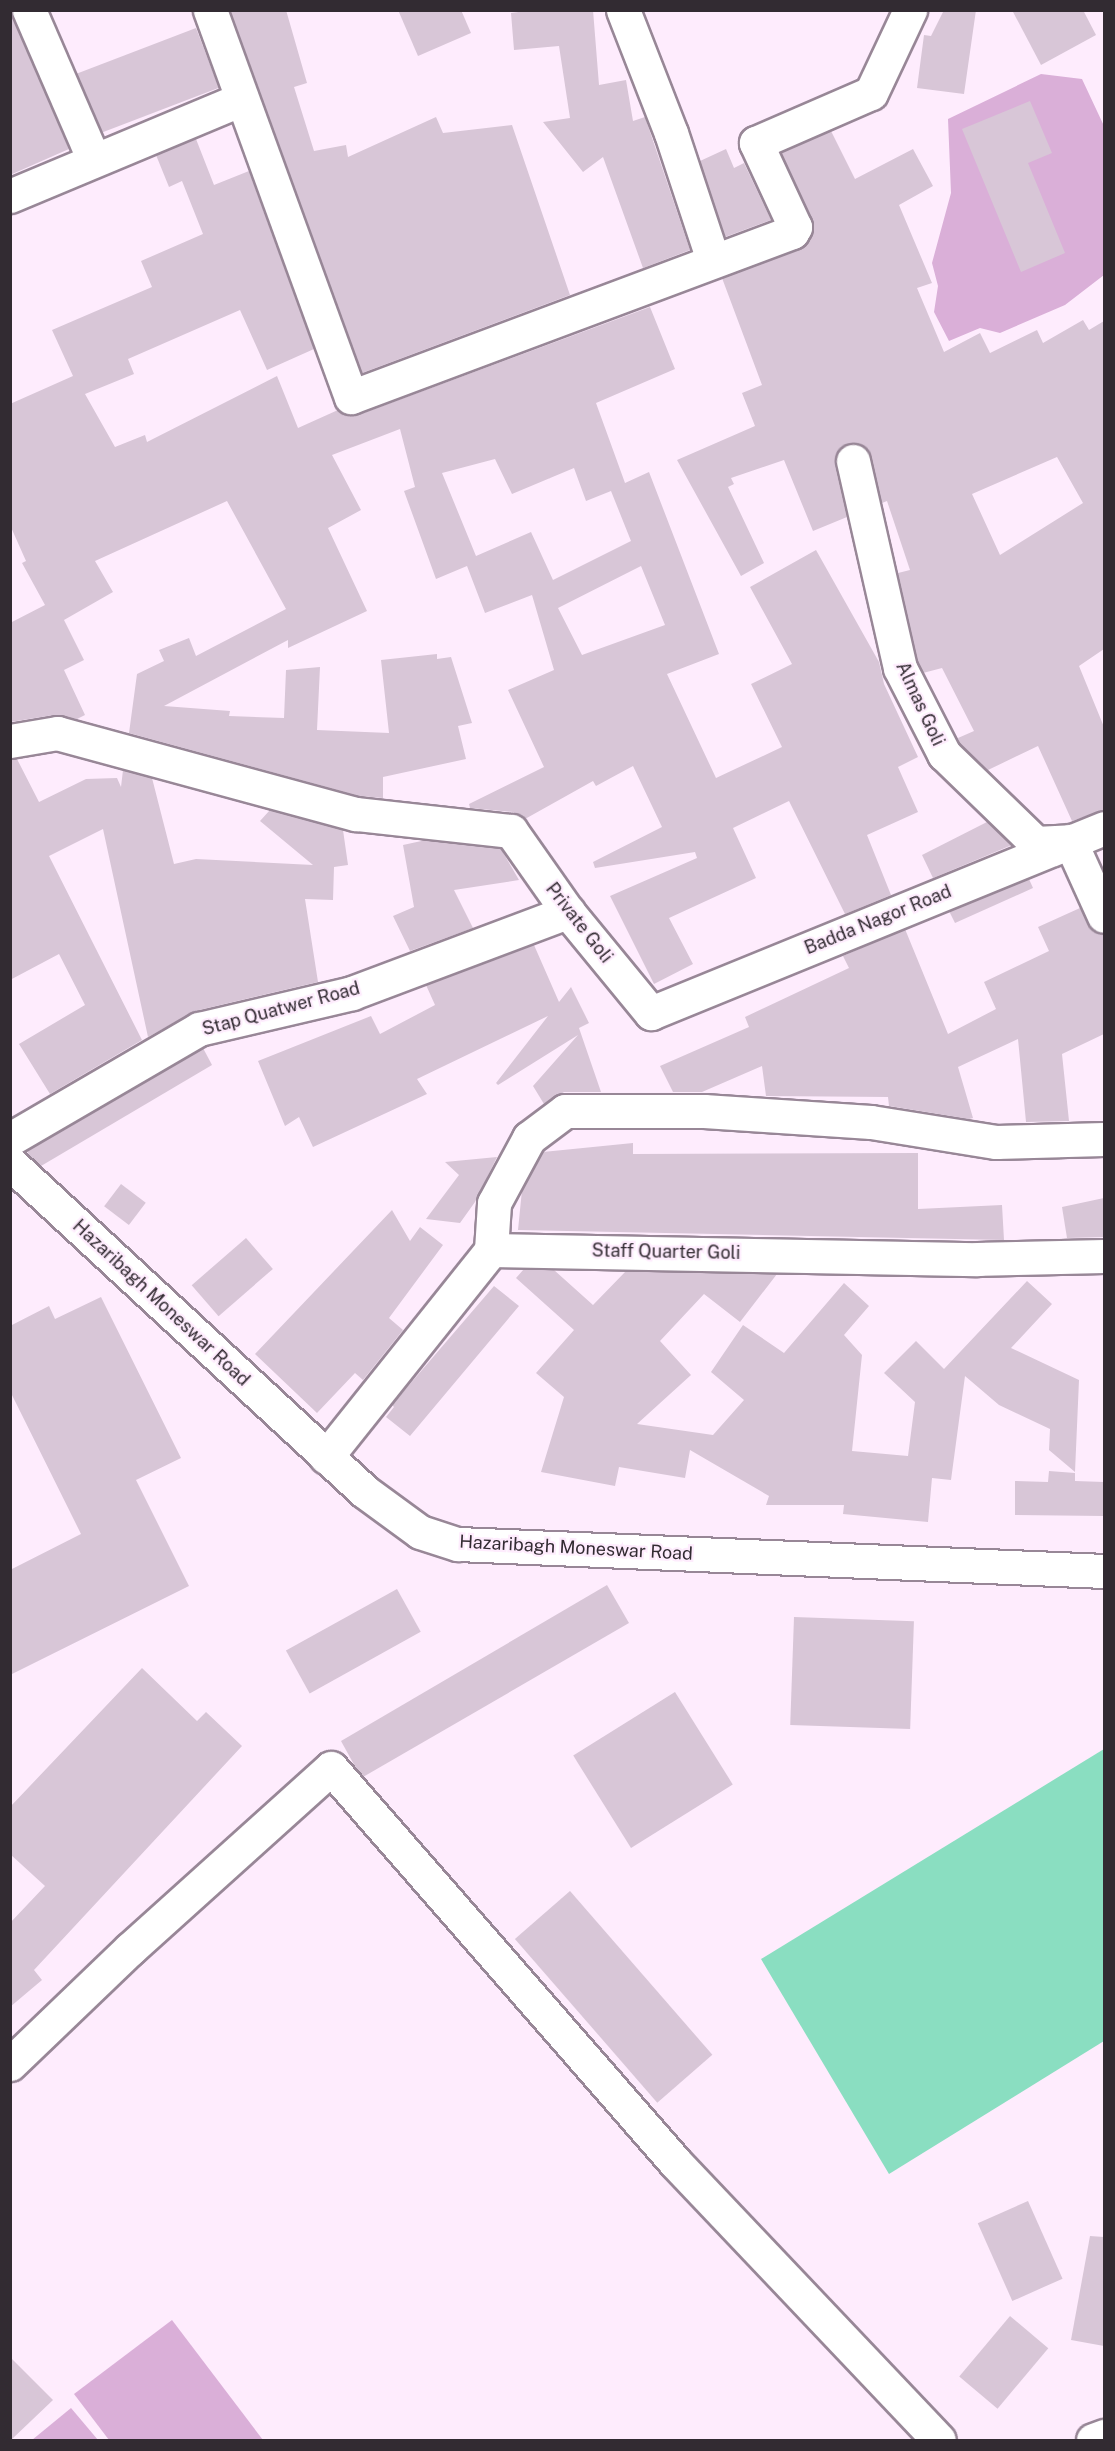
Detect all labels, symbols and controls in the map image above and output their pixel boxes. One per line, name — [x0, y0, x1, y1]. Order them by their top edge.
street label: Almas Goli — [891, 659, 949, 749]
street label: Private Goli — [541, 879, 617, 967]
street label: Badda Nagor Road — [801, 881, 955, 959]
street label: Stap Quatwer Road — [200, 978, 362, 1040]
street label: Hazaribagh Moneswar Road — [68, 1215, 254, 1391]
street label: Staff Quarter Goli — [591, 1240, 741, 1264]
street label: Hazaribagh Moneswar Road — [459, 1531, 693, 1565]

